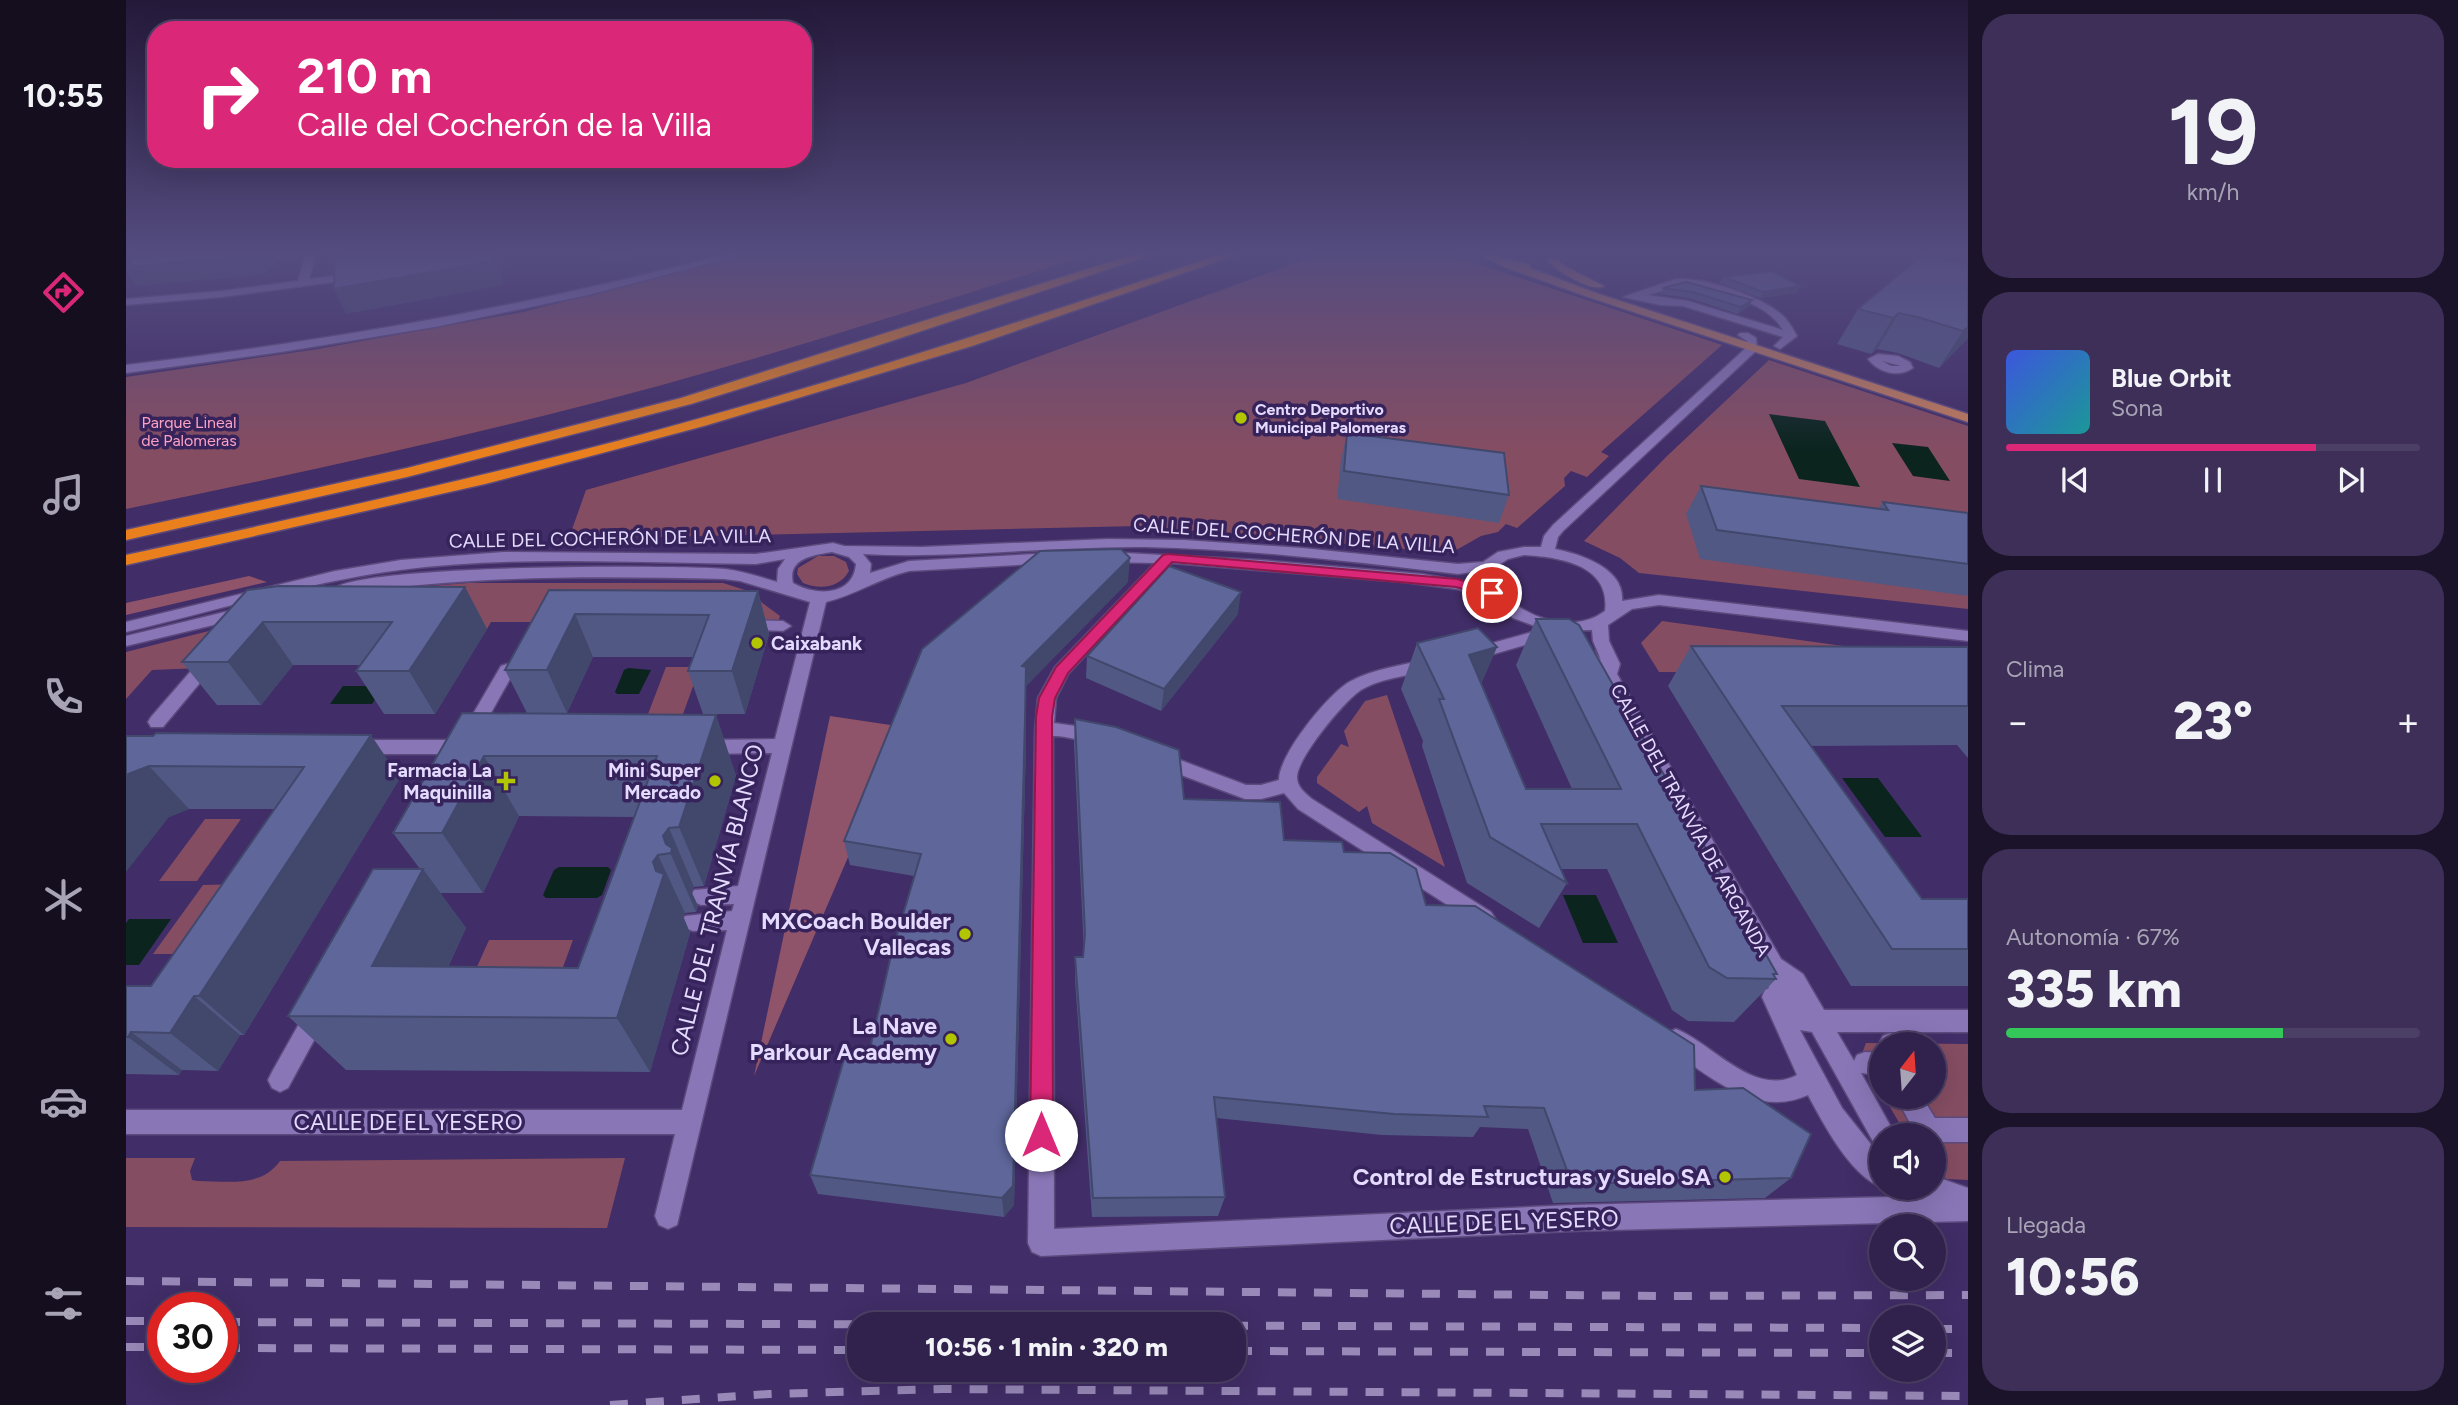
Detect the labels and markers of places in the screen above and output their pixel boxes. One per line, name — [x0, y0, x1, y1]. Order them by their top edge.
place label: Centro Deportivo Municipal Palomeras — [1255, 400, 1407, 437]
marker: Centro Deportivo Municipal Palomeras — [1233, 410, 1249, 426]
pin — [1462, 563, 1522, 623]
place label: Caixabank — [771, 632, 863, 655]
marker: Caixabank — [749, 635, 765, 651]
place label: Farmacia La Maquinilla — [387, 759, 492, 804]
place label: Mini Super Mercado — [608, 759, 701, 804]
marker: Farmacia La Maquinilla — [498, 773, 514, 789]
marker: Mini Super Mercado — [707, 773, 723, 789]
place label: MXCoach Boulder Vallecas — [761, 907, 951, 961]
marker: MXCoach Boulder Vallecas — [957, 926, 973, 942]
place label: La Nave Parkour Academy — [750, 1012, 938, 1066]
marker: La Nave Parkour Academy — [943, 1031, 959, 1047]
place label: Control de Estructuras y Suelo SA — [1353, 1163, 1712, 1191]
marker: Control de Estructuras y Suelo SA — [1717, 1169, 1733, 1185]

